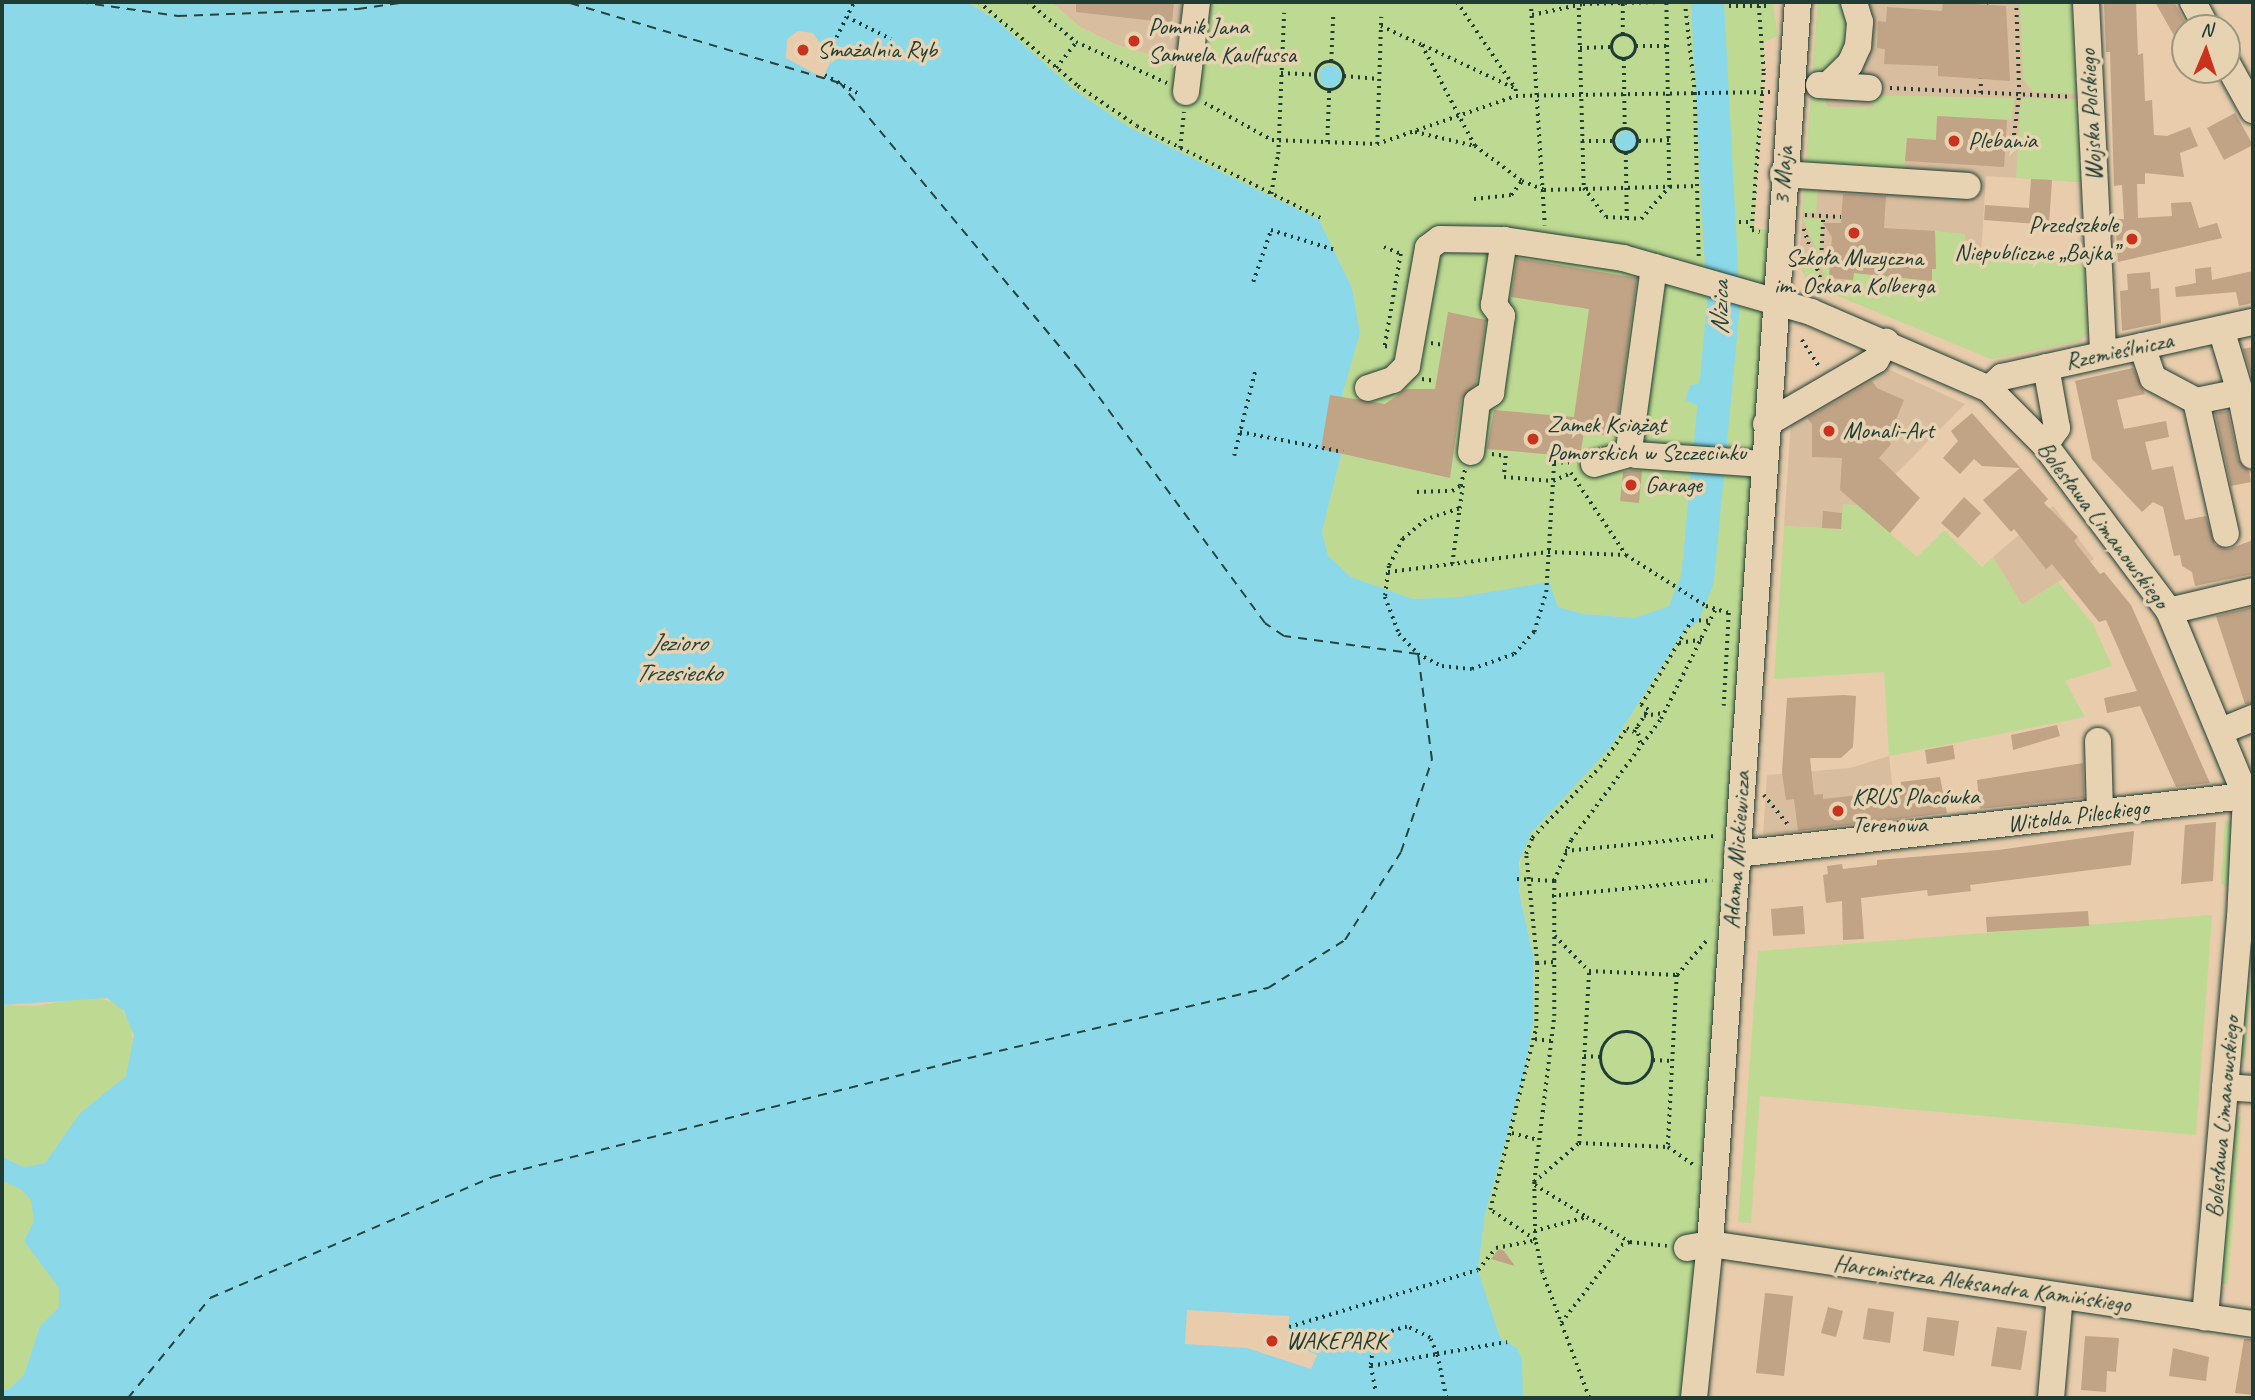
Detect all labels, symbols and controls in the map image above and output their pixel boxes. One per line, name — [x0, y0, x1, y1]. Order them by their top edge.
place label: Pomnik Jana Samuela Kaulfussa — [1148, 13, 1298, 69]
north arrow — [2171, 14, 2241, 84]
text: N — [2200, 18, 2213, 42]
marker: Pomnik Jana Samuela Kaulfussa — [1126, 33, 1142, 49]
place label: Smażalnia Ryb — [817, 36, 937, 64]
marker: Smażalnia Ryb — [795, 42, 811, 58]
street label: Wojska Polskiego — [2073, 48, 2109, 182]
place label: Plebania — [1968, 127, 2037, 155]
marker: Plebania — [1946, 133, 1962, 149]
street label: 3 Maja — [1767, 146, 1799, 206]
place label: Przedszkole Niepubliczne „Bajka” — [1954, 211, 2118, 267]
marker: Szkoła Muzyczna im. Oskara Kolberga — [1846, 225, 1862, 241]
marker: Przedszkole Niepubliczne „Bajka” — [2124, 231, 2140, 247]
place label: Szkoła Muzyczna im. Oskara Kolberga — [1774, 244, 1934, 300]
water label: Nizica — [1704, 281, 1736, 335]
street label: Rzemieślnicza — [2063, 326, 2175, 376]
place label: Zamek Książąt Pomorskich w Szczecinku — [1547, 411, 1746, 467]
place label: Monali-Art — [1843, 417, 1934, 445]
marker: Monali-Art — [1821, 423, 1837, 439]
marker: Zamek Książąt Pomorskich w Szczecinku — [1525, 431, 1541, 447]
street label: Bolesława Limanowskiego — [2031, 436, 2175, 614]
place label: Garage — [1645, 471, 1702, 499]
marker: Garage — [1623, 477, 1639, 493]
water label: Jezioro Trzesiecko — [635, 627, 721, 688]
street label: Adama Mickiewicza — [1717, 771, 1757, 929]
place label: KRUS Placówka Terenowa — [1852, 783, 1979, 839]
street label: Witolda Pileckiego — [2006, 793, 2150, 839]
marker: KRUS Placówka Terenowa — [1830, 803, 1846, 819]
street label: Bolesława Limanowskiego — [2200, 1016, 2246, 1218]
street label: Harcmistrza Aleksandra Kamińskiego — [1832, 1249, 2132, 1319]
place label: WAKEPARK — [1286, 1327, 1386, 1355]
marker: WAKEPARK — [1264, 1333, 1280, 1349]

